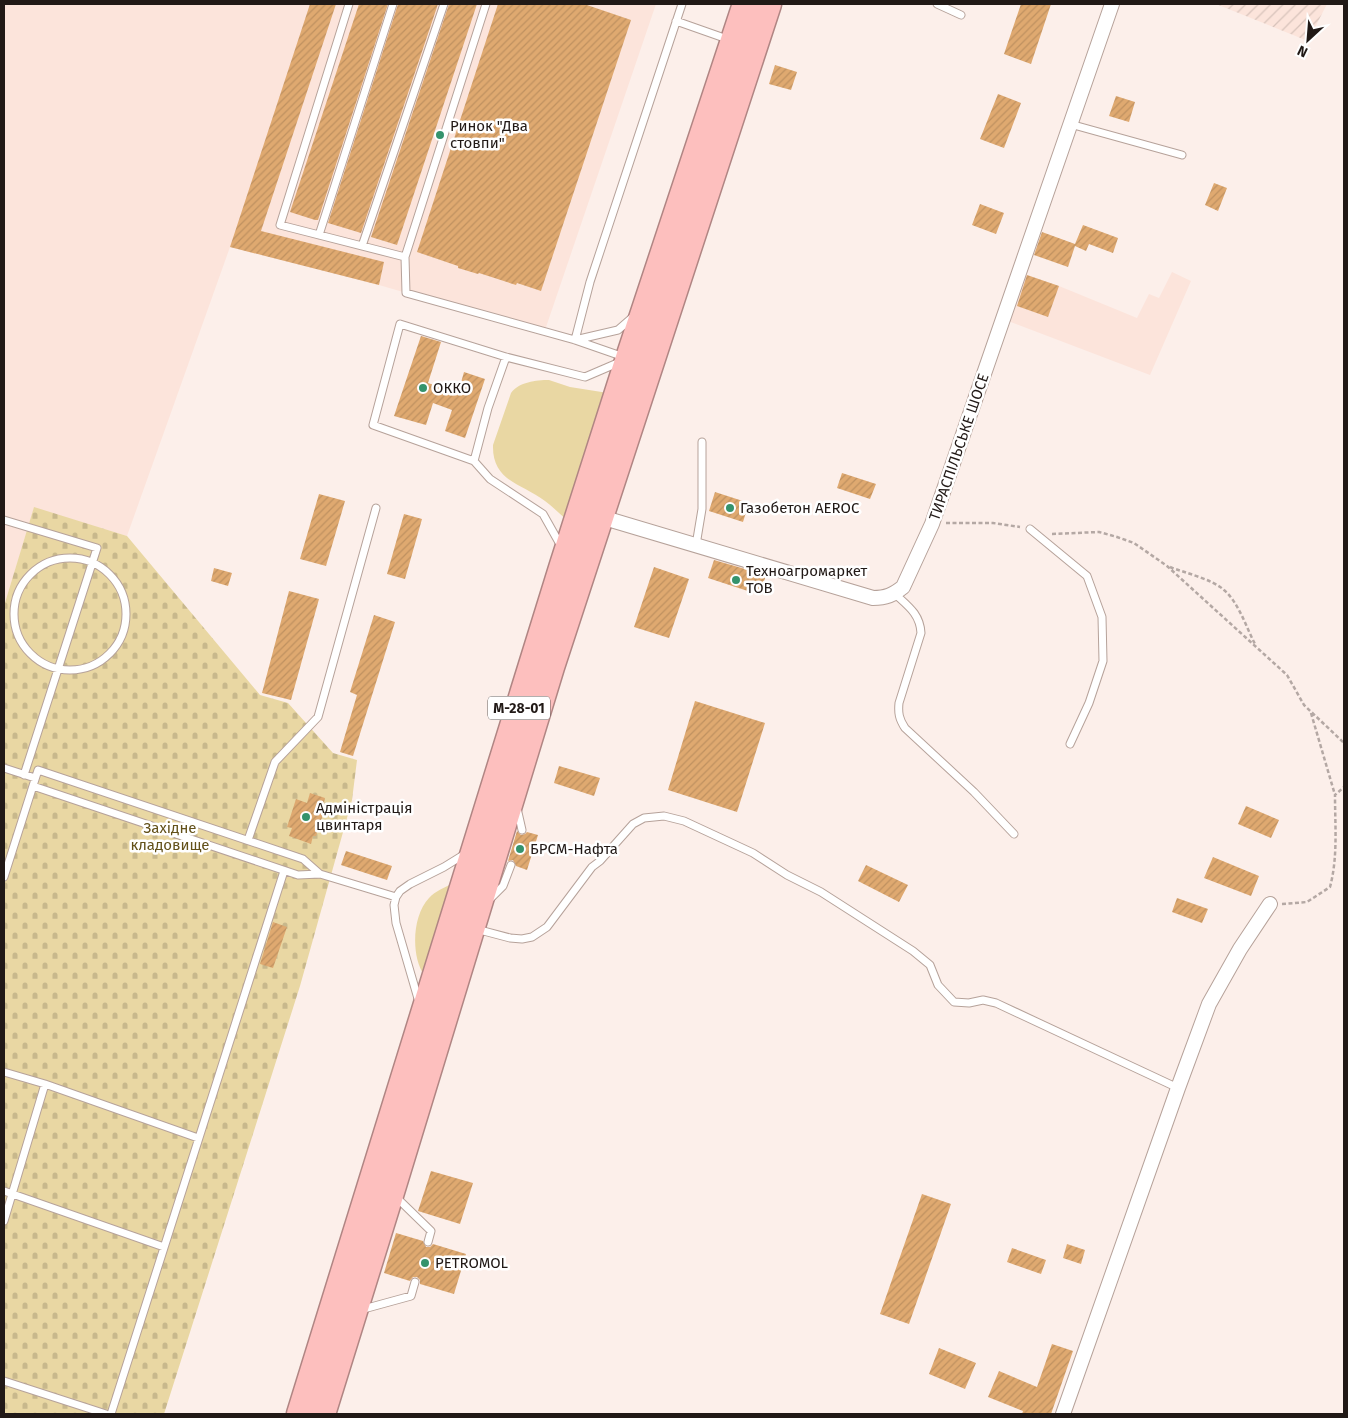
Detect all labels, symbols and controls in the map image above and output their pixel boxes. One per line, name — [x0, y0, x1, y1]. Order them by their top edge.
north arrow — [1283, 15, 1333, 65]
text: N — [1295, 42, 1310, 61]
place label: Ринок "Два стовпи" — [450, 117, 528, 152]
marker: Ринок "Два стовпи" — [434, 129, 446, 141]
street label: ТИРАСПІЛЬСЬКЕ ШОСЕ — [925, 371, 993, 523]
place label: ОККО — [433, 379, 471, 397]
marker: ОККО — [417, 382, 429, 394]
place label: Газобетон AEROC — [740, 499, 860, 517]
marker: Газобетон AEROC — [724, 502, 736, 514]
place label: Техноагромаркет ТОВ — [746, 562, 868, 597]
marker: Техноагромаркет ТОВ — [730, 574, 742, 586]
road number: М-28-01 — [488, 696, 550, 720]
place label: Адміністрація цвинтаря — [316, 799, 413, 834]
marker: Адміністрація цвинтаря — [300, 811, 312, 823]
park label: Західне кладовище — [130, 819, 210, 854]
place label: БРСМ-Нафта — [530, 840, 618, 858]
marker: БРСМ-Нафта — [514, 843, 526, 855]
place label: PETROMOL — [435, 1254, 509, 1272]
marker: PETROMOL — [419, 1257, 431, 1269]

